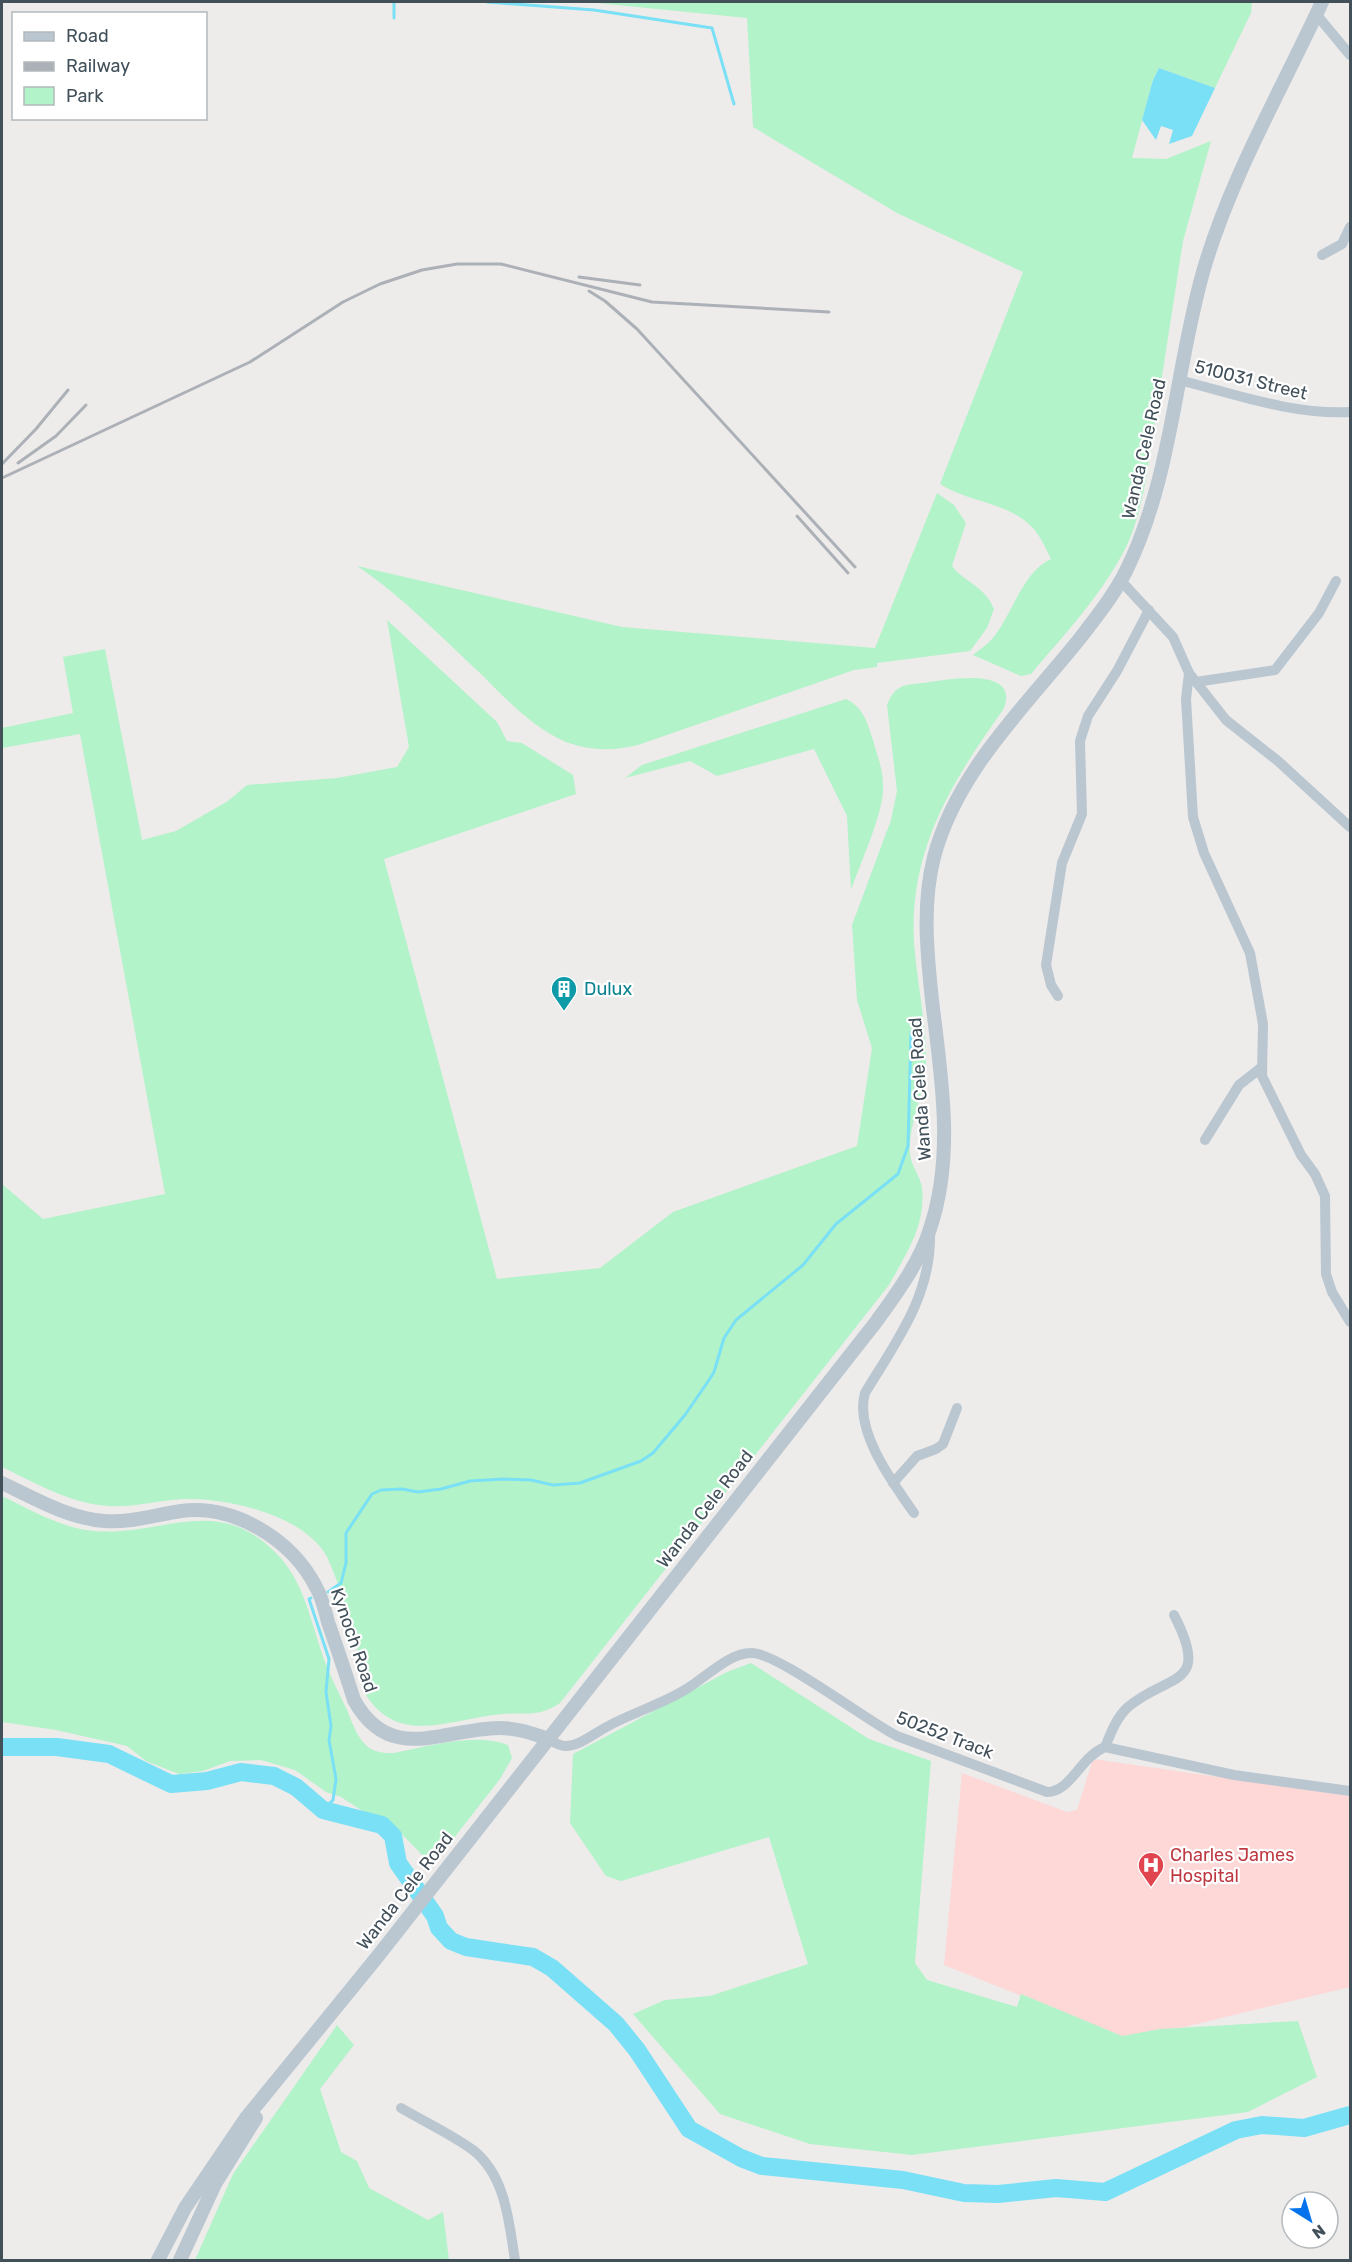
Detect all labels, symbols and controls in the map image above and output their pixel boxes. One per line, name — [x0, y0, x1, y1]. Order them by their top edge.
legend — [12, 12, 207, 120]
text: Road — [66, 25, 109, 47]
text: Railway — [66, 55, 130, 77]
text: Park — [66, 85, 104, 107]
street label: 510031 Street — [1192, 355, 1310, 405]
street label: Wanda Cele Road — [1117, 377, 1171, 521]
building icon: Dulux — [549, 974, 579, 1012]
place label: Dulux — [584, 978, 632, 1000]
street label: Wanda Cele Road — [904, 1017, 936, 1161]
street label: Wanda Cele Road — [652, 1446, 758, 1572]
street label: Kynoch Road — [326, 1585, 382, 1695]
street label: 50252 Track — [893, 1706, 998, 1764]
street label: Wanda Cele Road — [352, 1828, 458, 1954]
place label: Charles James Hospital — [1170, 1844, 1294, 1887]
hospital icon: Charles James Hospital — [1136, 1850, 1166, 1888]
north arrow — [1280, 2190, 1340, 2250]
text: N — [1308, 2221, 1329, 2243]

